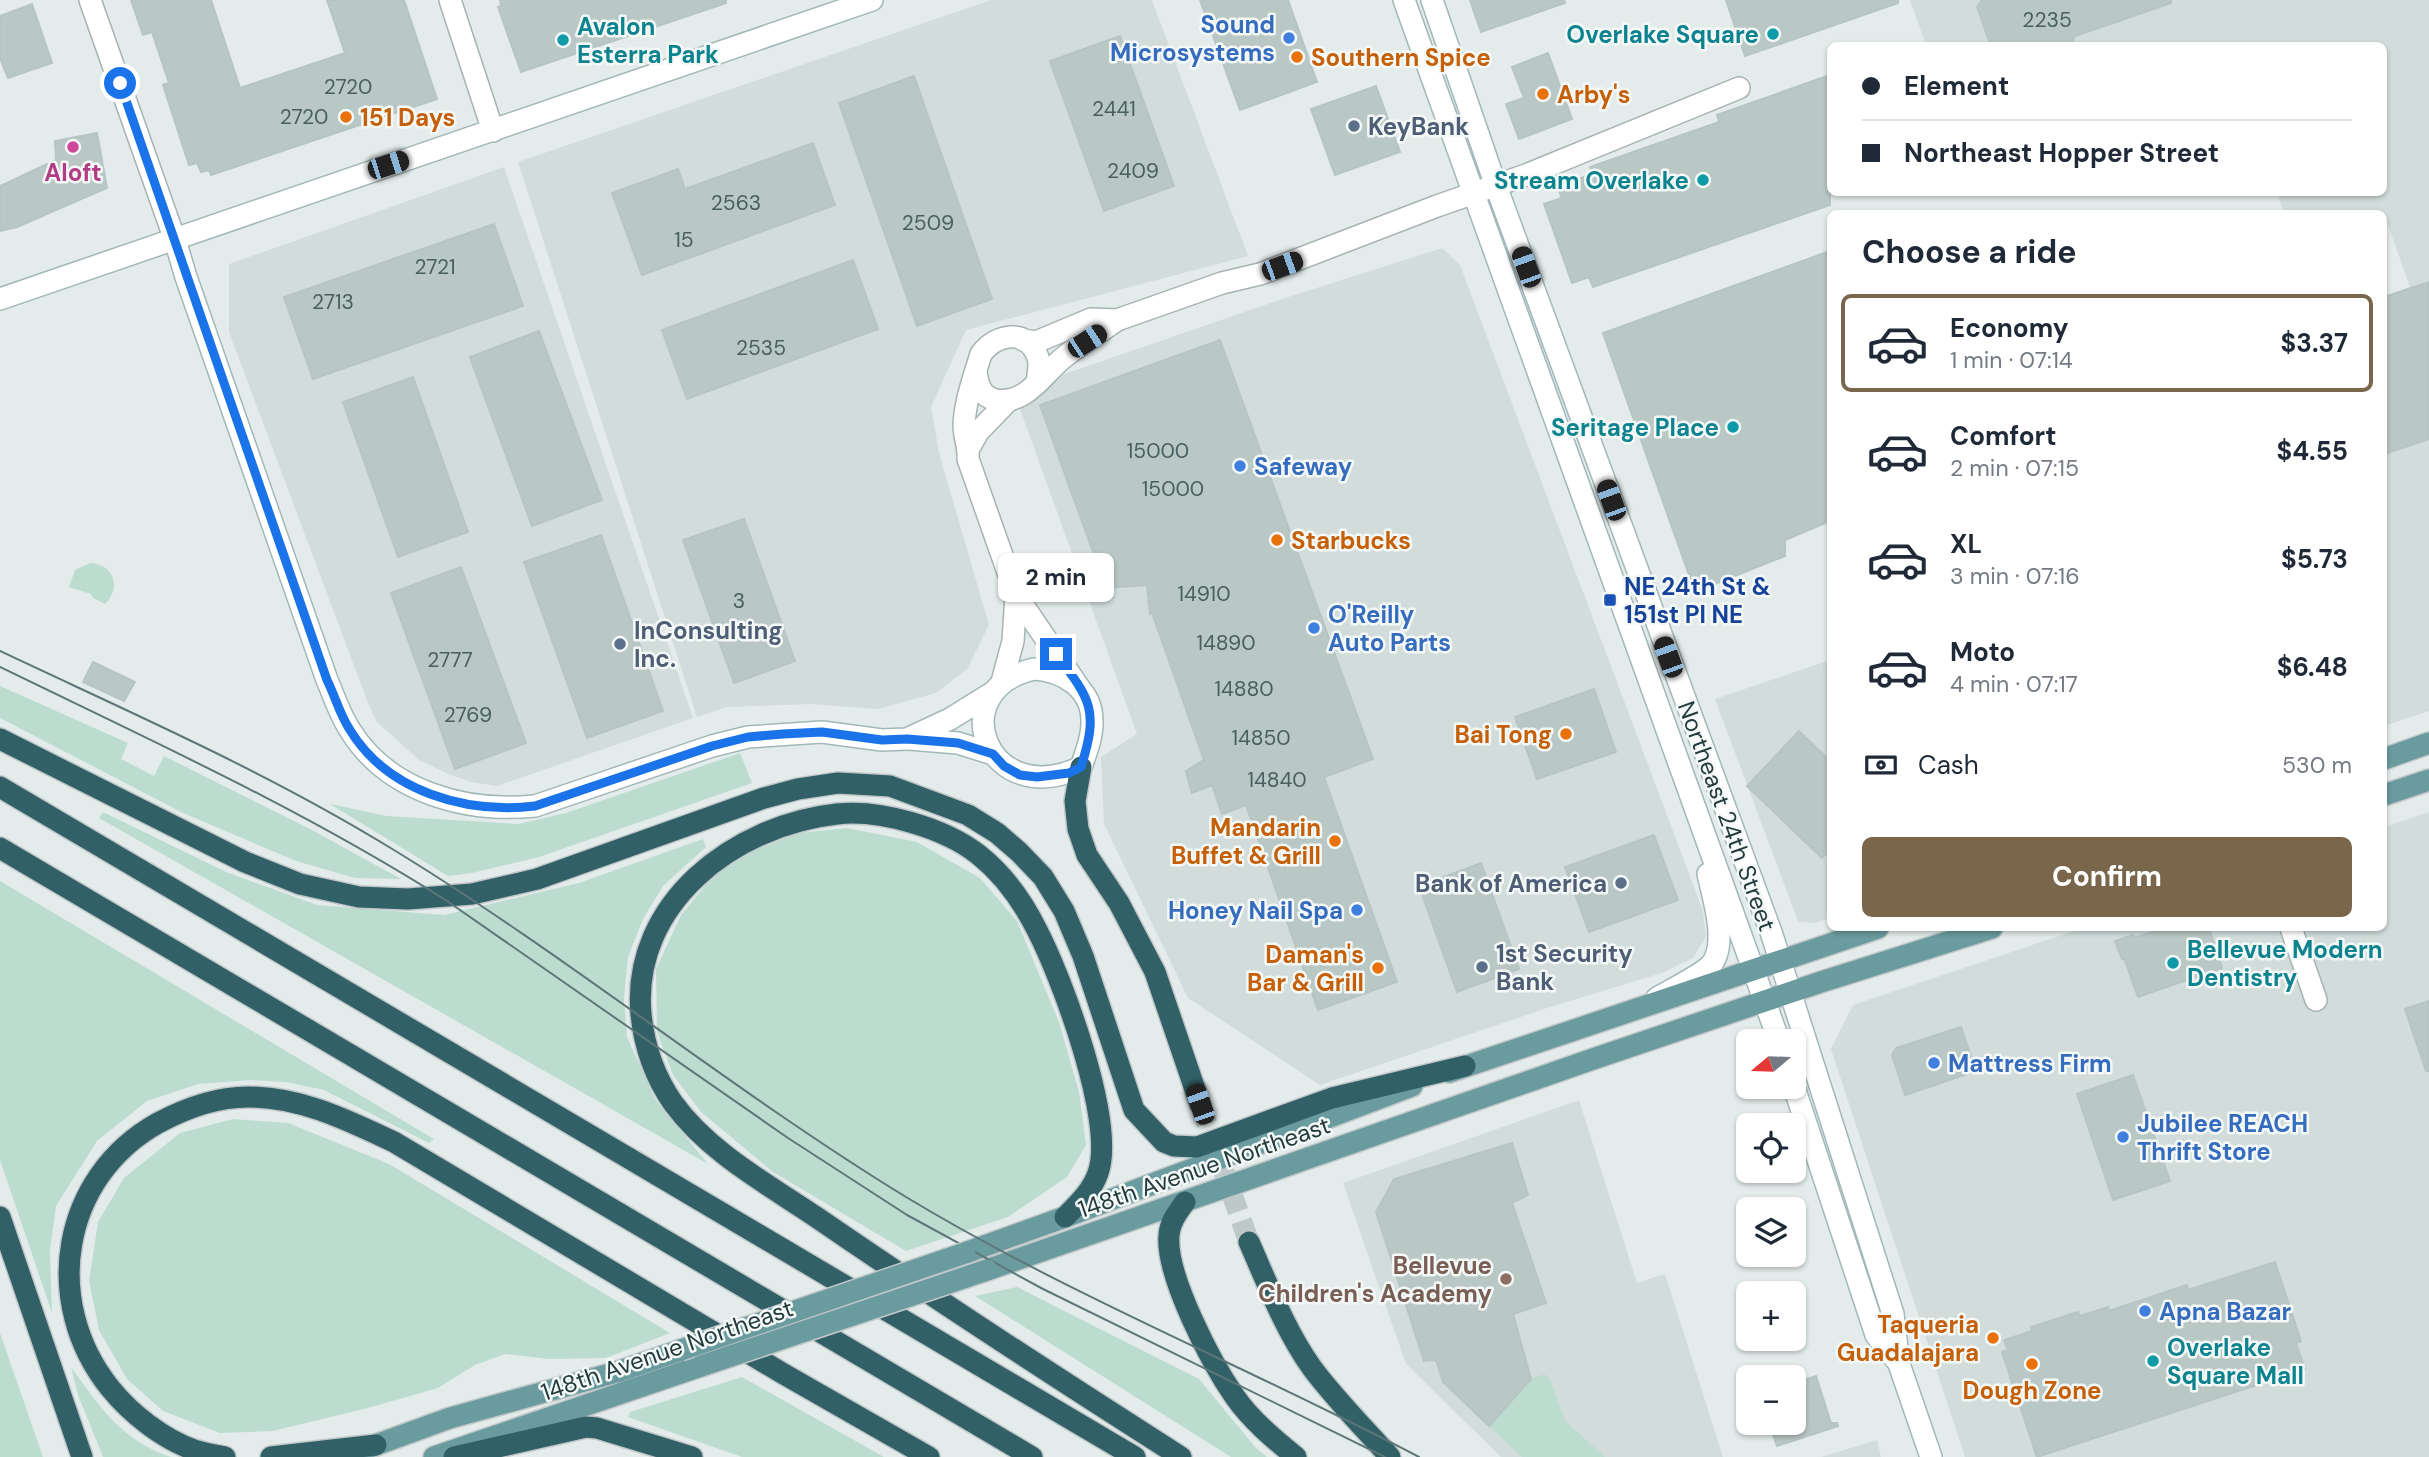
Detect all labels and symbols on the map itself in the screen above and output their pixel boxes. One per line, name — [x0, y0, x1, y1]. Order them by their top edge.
house number: 2235 — [2022, 6, 2072, 34]
place label: Sound Microsystems — [1110, 9, 1275, 68]
place label: Avalon Esterra Park — [577, 11, 719, 70]
place label: Overlake Square — [1566, 19, 1759, 50]
marker: Overlake Square — [1765, 26, 1781, 42]
marker: Sound Microsystems — [1281, 30, 1297, 46]
marker: Avalon Esterra Park — [555, 32, 571, 48]
place label: Southern Spice — [1311, 42, 1491, 73]
marker: Southern Spice — [1289, 49, 1305, 65]
route start — [104, 67, 136, 99]
house number: 2720 — [324, 73, 372, 101]
place label: Arby's — [1557, 79, 1630, 110]
marker: Arby's — [1535, 86, 1551, 102]
house number: 2441 — [1092, 95, 1136, 123]
place label: 151 Days — [360, 102, 455, 133]
house number: 2720 — [280, 103, 328, 131]
marker: 151 Days — [338, 109, 354, 125]
place label: KeyBank — [1368, 111, 1469, 142]
marker: KeyBank — [1346, 118, 1362, 134]
marker: Aloft — [65, 139, 81, 155]
car — [365, 149, 412, 181]
place label: Aloft — [44, 157, 102, 188]
house number: 2409 — [1107, 157, 1159, 185]
place label: Stream Overlake — [1494, 165, 1689, 196]
marker: Stream Overlake — [1695, 172, 1711, 188]
house number: 2563 — [711, 189, 761, 217]
house number: 2509 — [902, 209, 954, 237]
house number: 15 — [674, 226, 694, 254]
car — [1509, 244, 1544, 290]
car — [1259, 249, 1306, 283]
house number: 2721 — [414, 253, 456, 281]
house number: 2713 — [312, 288, 354, 316]
car — [1064, 321, 1111, 361]
house number: 2535 — [736, 334, 786, 362]
place label: Seritage Place — [1551, 412, 1719, 443]
marker: Seritage Place — [1725, 419, 1741, 435]
house number: 15000 — [1127, 437, 1189, 465]
place label: Safeway — [1254, 451, 1353, 482]
marker: Safeway — [1232, 458, 1248, 474]
house number: 15000 — [1142, 475, 1204, 503]
car — [1594, 477, 1629, 523]
place label: Starbucks — [1291, 525, 1411, 556]
marker: Starbucks — [1269, 532, 1285, 548]
callout: 2 min — [998, 552, 1114, 602]
place label: NE 24th St & 151st Pl NE — [1624, 571, 1771, 630]
house number: 14910 — [1177, 580, 1231, 608]
house number: 3 — [733, 587, 745, 615]
marker: NE 24th St & 151st Pl NE — [1602, 592, 1618, 608]
place label: O'Reilly Auto Parts — [1328, 599, 1451, 658]
place label: InConsulting Inc. — [634, 615, 783, 674]
marker: O'Reilly Auto Parts — [1306, 620, 1322, 636]
house number: 14890 — [1196, 629, 1256, 657]
car — [1651, 634, 1686, 680]
marker: InConsulting Inc. — [612, 636, 628, 652]
route end — [1040, 638, 1072, 670]
house number: 2777 — [427, 646, 473, 674]
house number: 14880 — [1214, 675, 1274, 703]
street label: Northeast 24th Street — [1671, 697, 1783, 935]
house number: 2769 — [444, 701, 492, 729]
place label: Bai Tong — [1454, 719, 1552, 750]
house number: 14850 — [1231, 724, 1291, 752]
marker: Bai Tong — [1558, 726, 1574, 742]
house number: 14840 — [1247, 766, 1307, 794]
place label: Mandarin Buffet & Grill — [1171, 812, 1321, 871]
marker: Mandarin Buffet & Grill — [1327, 833, 1343, 849]
place label: Bank of America — [1415, 868, 1607, 899]
marker: Bank of America — [1613, 875, 1629, 891]
place label: Honey Nail Spa — [1168, 895, 1343, 926]
marker: Honey Nail Spa — [1349, 902, 1365, 918]
place label: Bellevue Modern Dentistry — [2187, 934, 2383, 993]
place label: 1st Security Bank — [1496, 938, 1633, 997]
place label: Daman's Bar & Grill — [1247, 939, 1364, 998]
marker: Bellevue Modern Dentistry — [2165, 955, 2181, 971]
marker: 1st Security Bank — [1474, 959, 1490, 975]
marker: Daman's Bar & Grill — [1370, 960, 1386, 976]
north arrow — [1736, 1029, 1806, 1099]
place label: Mattress Firm — [1948, 1048, 2112, 1079]
marker: Mattress Firm — [1926, 1055, 1942, 1071]
car — [1184, 1081, 1217, 1127]
place label: Jubilee REACH Thrift Store — [2137, 1108, 2308, 1167]
street label: 148th Avenue Northeast — [1074, 1109, 1334, 1225]
marker: Jubilee REACH Thrift Store — [2115, 1129, 2131, 1145]
place label: Bellevue Children's Academy — [1258, 1250, 1493, 1309]
marker: Bellevue Children's Academy — [1498, 1271, 1514, 1287]
street label: 148th Avenue Northeast — [537, 1292, 797, 1408]
place label: Apna Bazar — [2159, 1296, 2291, 1327]
marker: Apna Bazar — [2137, 1303, 2153, 1319]
place label: Taqueria Guadalajara — [1837, 1309, 1979, 1368]
marker: Taqueria Guadalajara — [1985, 1330, 2001, 1346]
place label: Overlake Square Mall — [2167, 1332, 2304, 1391]
marker: Overlake Square Mall — [2145, 1353, 2161, 1369]
marker: Dough Zone — [2024, 1356, 2040, 1372]
place label: Dough Zone — [1963, 1375, 2101, 1406]

